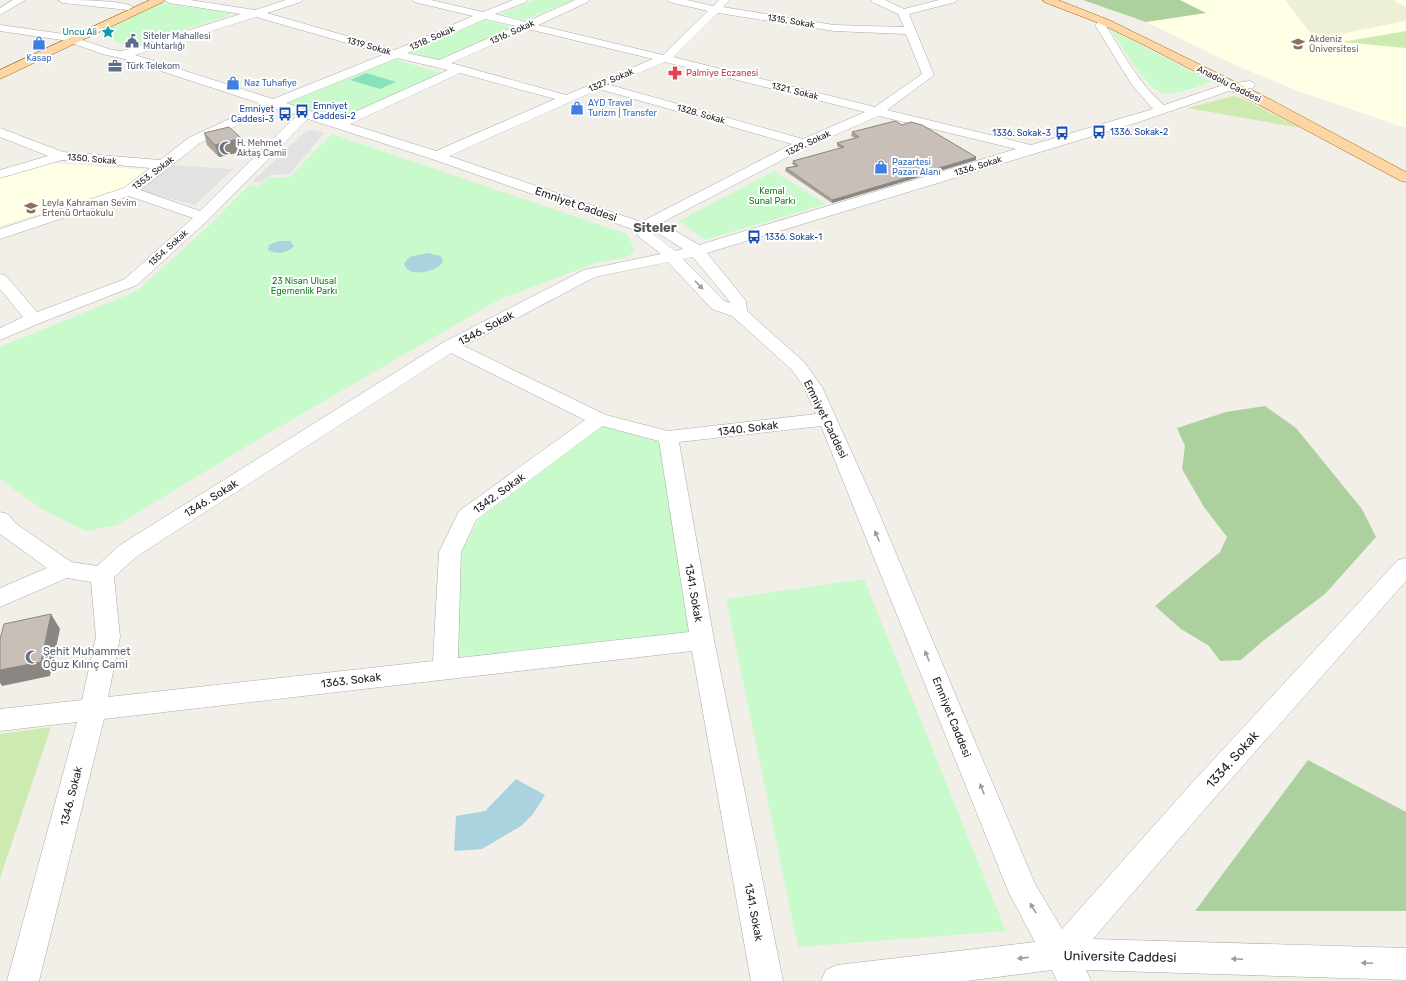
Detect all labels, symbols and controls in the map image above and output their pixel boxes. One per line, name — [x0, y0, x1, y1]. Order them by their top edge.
street label: 1315. Sokak — [767, 12, 816, 30]
street label: 1316. Sokak — [488, 18, 536, 46]
place icon: Uncu Ali — [100, 24, 116, 40]
street label: 1318. Sokak — [408, 24, 456, 52]
place label: Uncu Ali — [62, 27, 97, 37]
place label: Siteler Mahallesi Muhtarlığı — [143, 31, 211, 51]
public building icon: Siteler Mahallesi Muhtarlığı — [124, 33, 140, 49]
place label: Akdeniz Üniversitesi — [1309, 34, 1358, 54]
shop icon: Kasap — [31, 35, 47, 51]
street label: 1319 Sokak — [346, 35, 393, 57]
school or university icon: Akdeniz Üniversitesi — [1290, 36, 1306, 52]
place label: Kasap — [26, 53, 52, 63]
office icon: Türk Telekom — [107, 58, 123, 74]
place label: Türk Telekom — [126, 61, 180, 71]
street label: Anadolu Caddesi — [1195, 64, 1263, 104]
pharmacy icon: Palmiye Eczanesi — [667, 65, 683, 81]
street label: 1327. Sokak — [587, 66, 635, 94]
place label: Palmiye Eczanesi — [686, 68, 758, 78]
shop icon: Naz Tuhafiye — [225, 75, 241, 91]
place label: Naz Tuhafiye — [244, 78, 297, 88]
street label: 1321. Sokak — [771, 80, 820, 102]
place label: AYD Travel Turizm | Transfer — [588, 98, 658, 118]
shop icon: AYD Travel Turizm | Transfer — [569, 100, 585, 116]
place label: Emniyet Caddesi-2 — [313, 101, 356, 121]
street label: 1328. Sokak — [676, 102, 727, 126]
bus stop icon: Emniyet Caddesi-2 — [294, 103, 310, 119]
place label: Emniyet Caddesi-3 — [231, 104, 274, 124]
bus stop icon: Emniyet Caddesi-3 — [277, 106, 293, 122]
bus stop icon: 1336. Sokak-2 — [1091, 124, 1107, 140]
bus stop icon: 1336. Sokak-3 — [1054, 125, 1070, 141]
place label: 1336. Sokak-2 — [1110, 127, 1168, 137]
street label: 1329. Sokak — [784, 128, 832, 158]
place label: 1336. Sokak-3 — [992, 128, 1051, 138]
place label: H. Mehmet Aktaş Camii — [237, 138, 286, 158]
mosque icon: H. Mehmet Aktaş Camii — [218, 140, 234, 156]
street label: 1350. Sokak — [67, 152, 117, 166]
street label: 1353. Sokak — [130, 154, 176, 192]
street label: 1336. Sokak — [953, 154, 1003, 178]
place label: Pazartesi Pazarı Alanı — [892, 157, 941, 177]
shop icon: Pazartesi Pazarı Alanı — [873, 159, 889, 175]
street label: Emniyet Caddesi — [533, 184, 618, 225]
park label: Kemal Sunal Parkı — [749, 186, 795, 206]
place label: Leyla Kahraman Sevim Ertenü Ortaokulu — [42, 198, 137, 218]
school or university icon: Leyla Kahraman Sevim Ertenü Ortaokulu — [23, 200, 39, 216]
district label: Siteler — [633, 220, 677, 235]
street label: 1354. Sokak — [146, 228, 190, 268]
bus stop icon: 1336. Sokak-1 — [746, 229, 762, 245]
place label: 1336. Sokak-1 — [765, 232, 822, 242]
park label: 23 Nisan Ulusal Egemenlik Parkı — [271, 276, 337, 296]
one-way arrow — [694, 280, 704, 290]
street label: 1346. Sokak — [456, 308, 516, 348]
street label: Emniyet Caddesi — [801, 378, 850, 461]
street label: 1340. Sokak — [717, 418, 779, 439]
street label: 1342. Sokak — [471, 470, 528, 516]
street label: 1346. Sokak — [182, 477, 241, 520]
one-way arrow — [874, 530, 880, 541]
street label: 1341. Sokak — [682, 563, 705, 623]
place label: Şehit Muhammet Oğuz Kılınç Cami — [43, 645, 131, 671]
mosque icon: Şehit Muhammet Oğuz Kılınç Cami — [24, 649, 40, 665]
one-way arrow — [924, 650, 930, 661]
street label: 1363. Sokak — [320, 670, 382, 691]
street label: Emniyet Caddesi — [929, 675, 974, 759]
street label: 1334. Sokak — [1203, 728, 1262, 791]
street label: 1346. Sokak — [58, 765, 85, 827]
one-way arrow — [978, 783, 984, 795]
street label: 1341. Sokak — [742, 882, 766, 942]
one-way arrow — [1030, 902, 1037, 914]
street label: Universite Caddesi — [1063, 948, 1177, 965]
one-way arrow — [1017, 955, 1029, 961]
one-way arrow — [1230, 956, 1243, 962]
one-way arrow — [1361, 959, 1373, 966]

